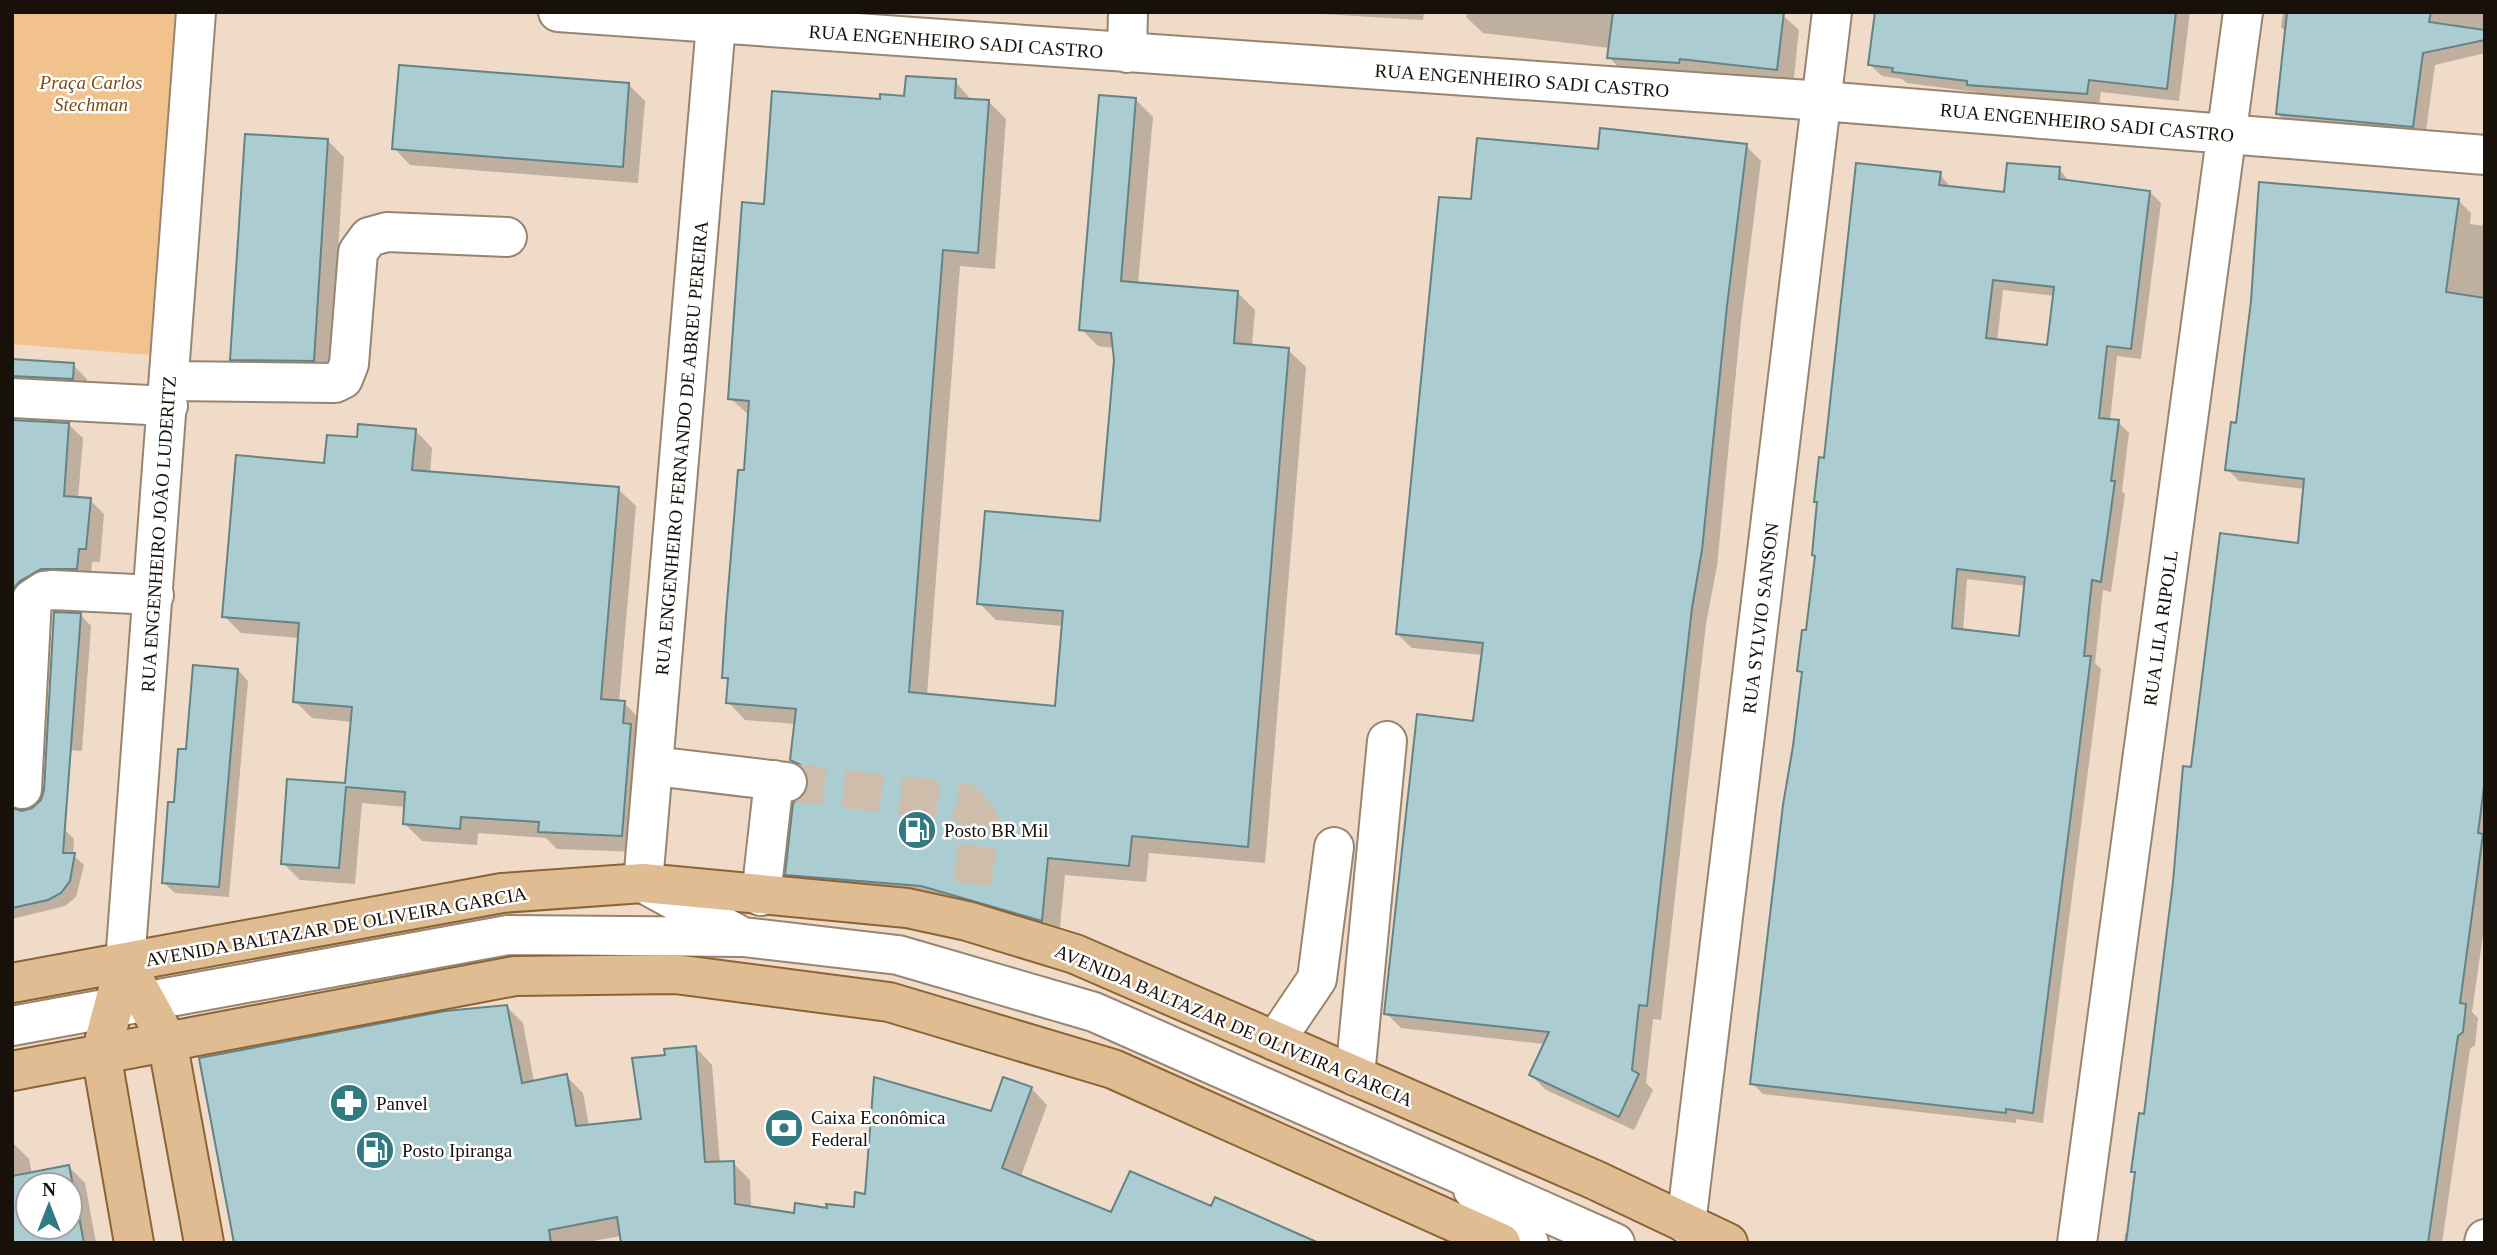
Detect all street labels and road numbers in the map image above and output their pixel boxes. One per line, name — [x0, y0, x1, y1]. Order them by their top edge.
street label: RUA ENGENHEIRO SADI CASTRO — [808, 21, 1104, 62]
street label: RUA ENGENHEIRO SADI CASTRO — [1374, 60, 1670, 101]
street label: RUA ENGENHEIRO SADI CASTRO — [1939, 99, 2235, 146]
street label: RUA ENGENHEIRO FERNANDO DE ABREU PEREIRA — [651, 219, 712, 676]
street label: RUA ENGENHEIRO JOÃO LUDERITZ — [137, 375, 180, 693]
street label: RUA SYLVIO SANSON — [1738, 521, 1783, 715]
street label: RUA LILA RIPOLL — [2139, 549, 2182, 707]
street label: AVENIDA BALTAZAR DE OLIVEIRA GARCIA — [144, 883, 529, 970]
street label: AVENIDA BALTAZAR DE OLIVEIRA GARCIA — [1052, 940, 1416, 1111]

